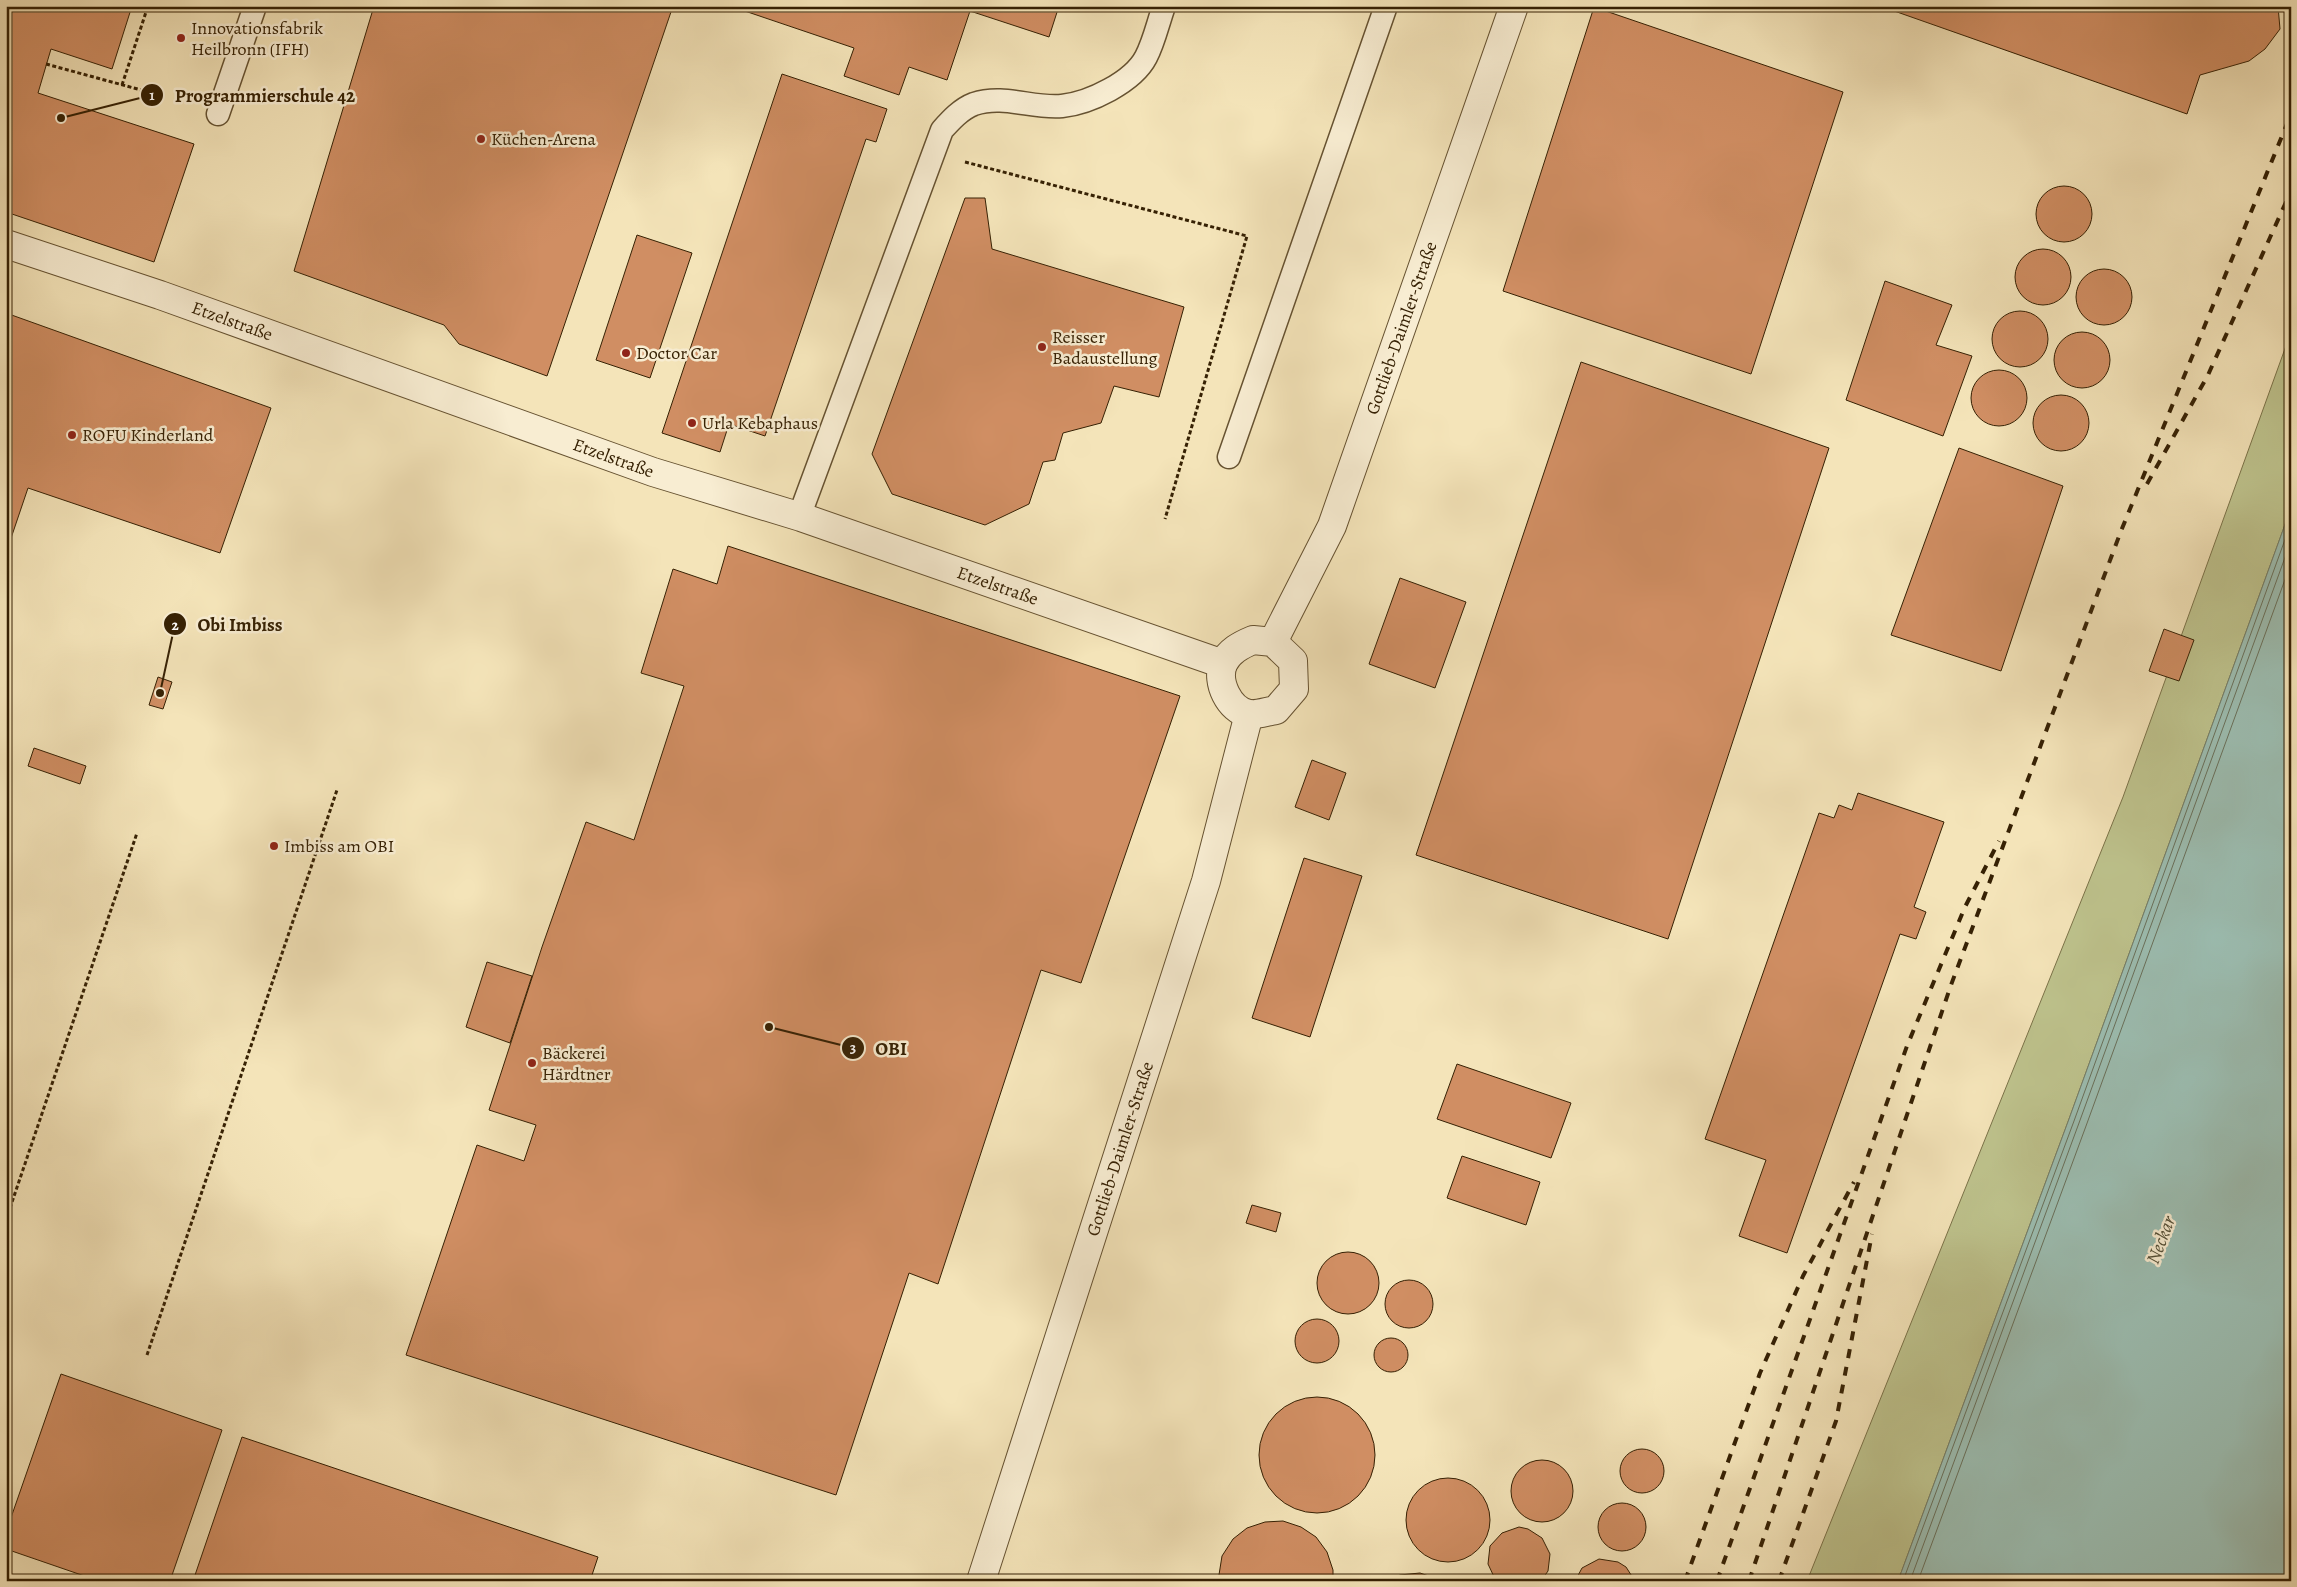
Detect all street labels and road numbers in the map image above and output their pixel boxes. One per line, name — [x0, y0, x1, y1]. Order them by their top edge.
street label: Gottlieb-Daimler-Straße — [1360, 238, 1443, 418]
street label: Etzelstraße — [188, 295, 276, 346]
street label: Etzelstraße — [570, 432, 657, 483]
street label: Etzelstraße — [954, 560, 1041, 611]
street label: Gottlieb-Daimler-Straße — [1081, 1059, 1159, 1239]

